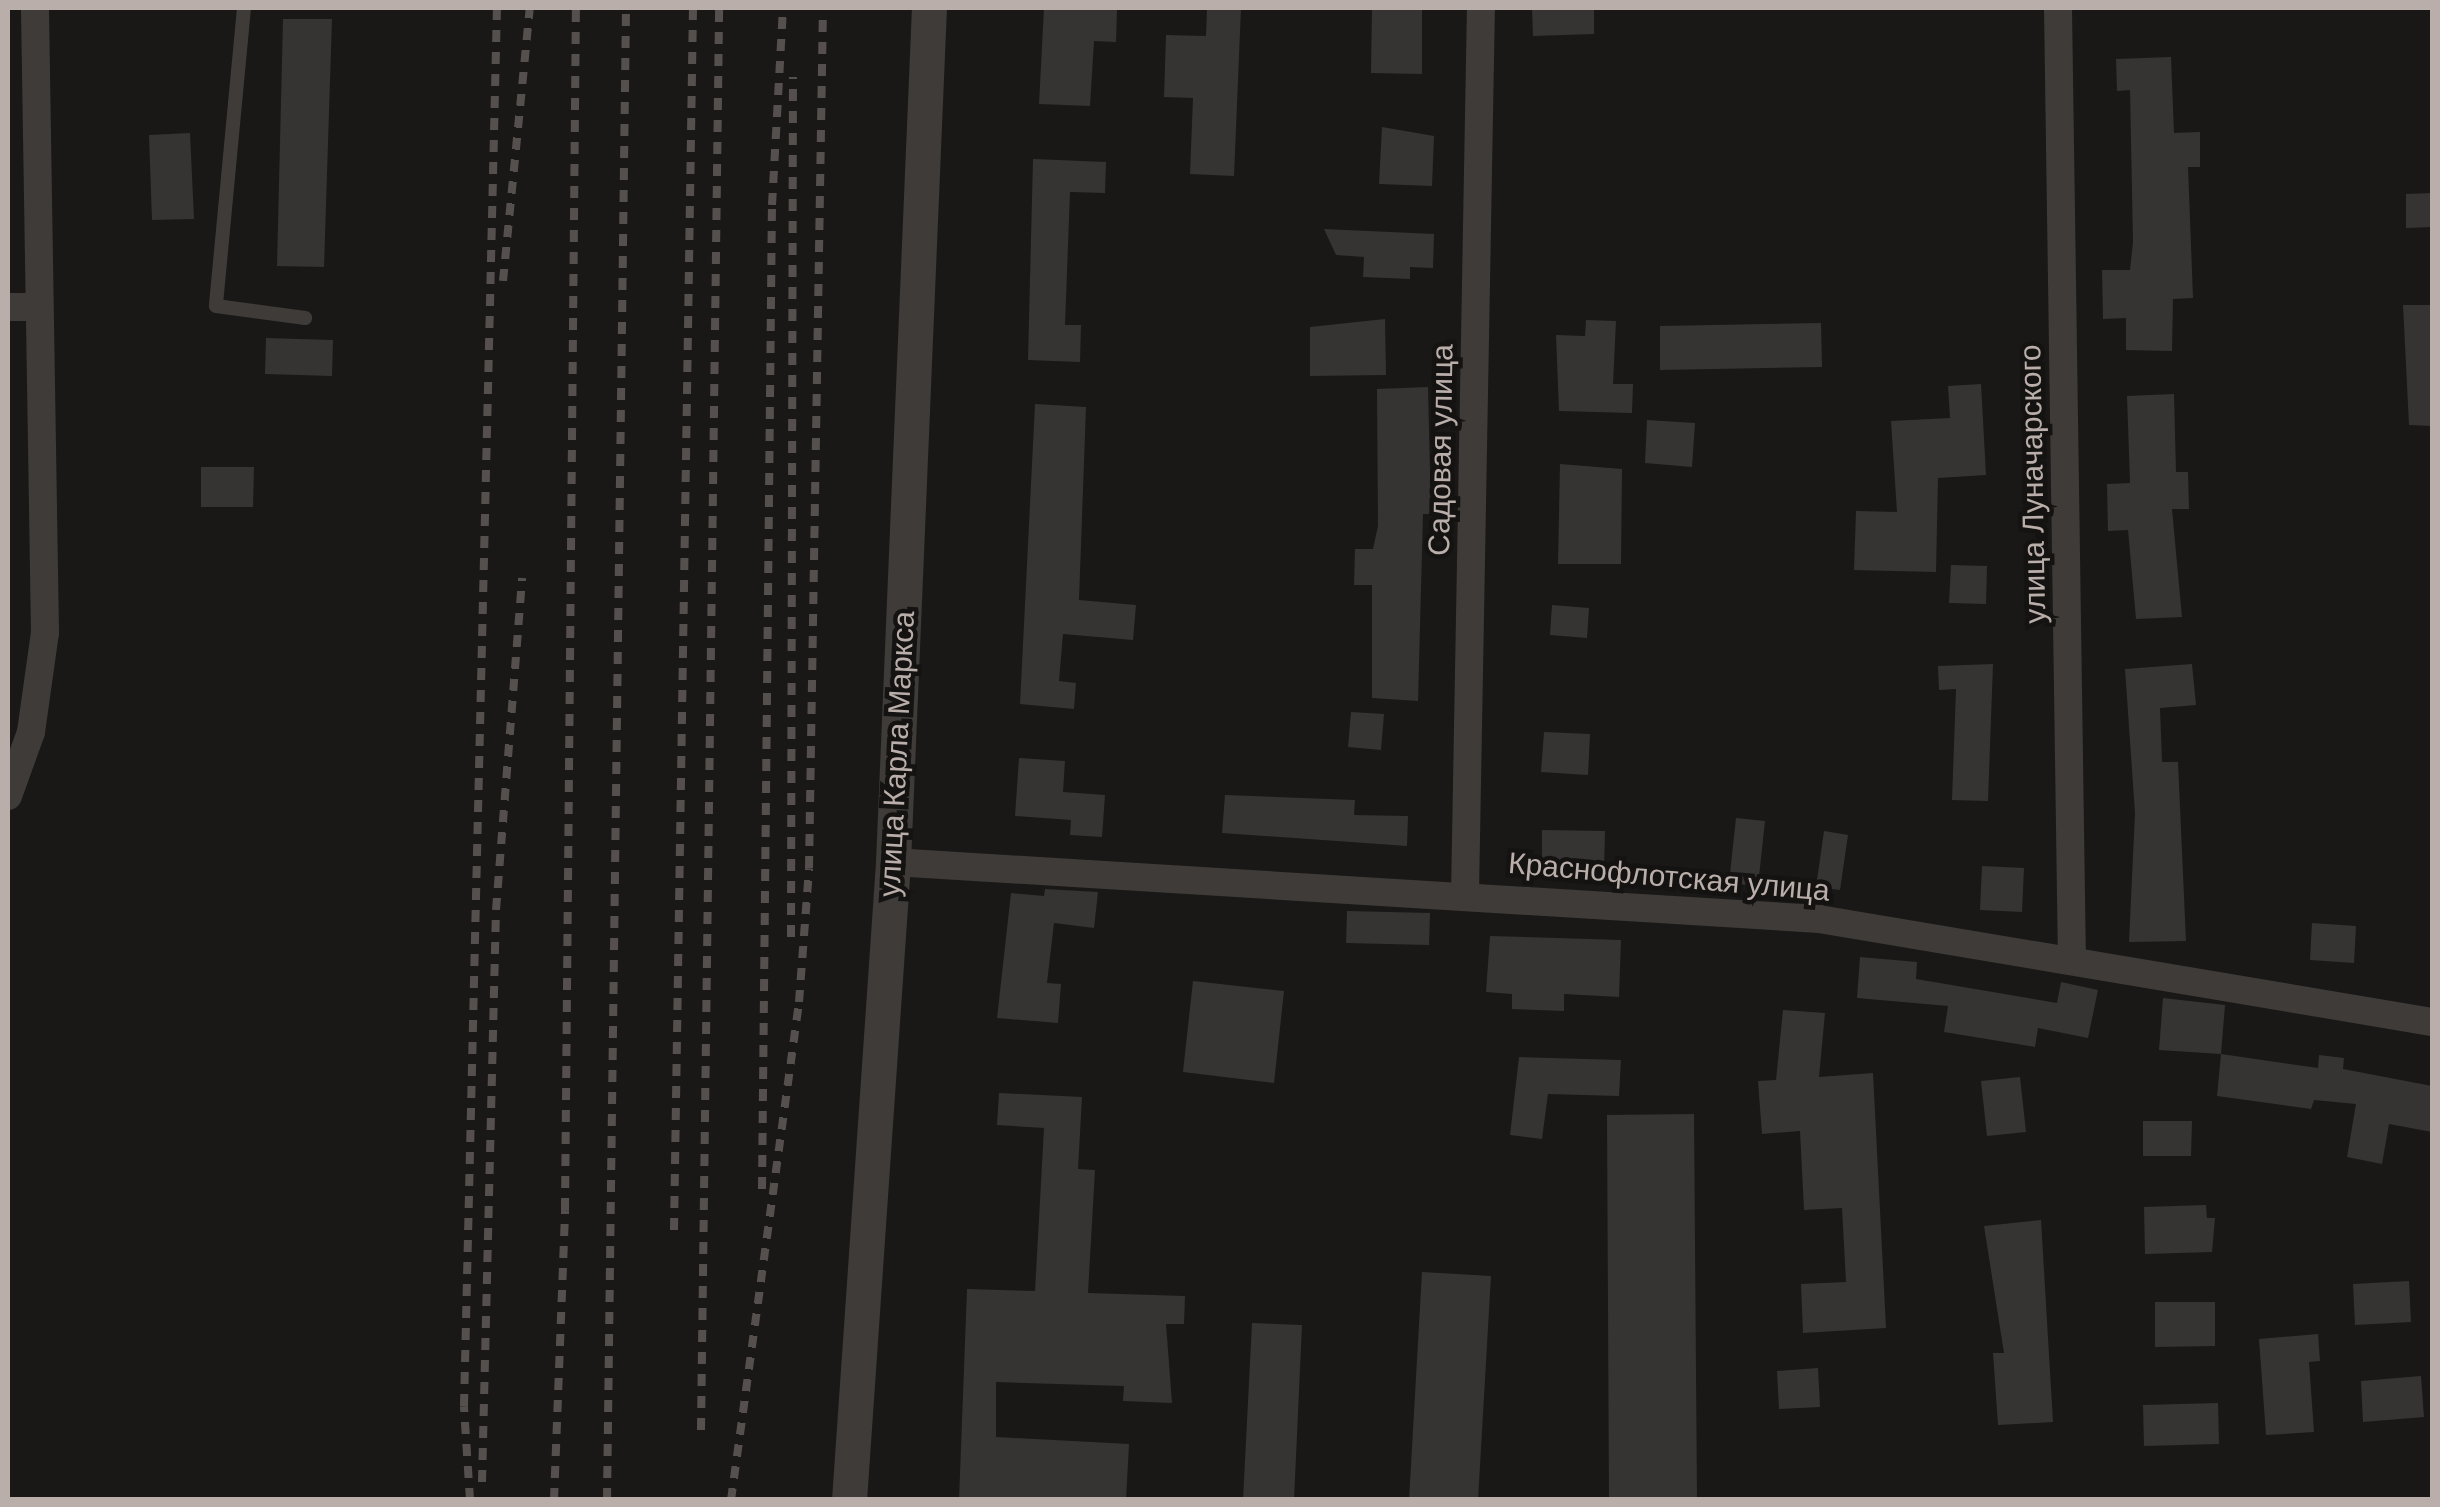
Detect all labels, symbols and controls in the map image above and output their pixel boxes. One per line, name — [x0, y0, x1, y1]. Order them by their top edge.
street label: Садовая улица — [1421, 344, 1461, 556]
street label: улица Луначарского — [2013, 344, 2053, 624]
street label: улица Карла Маркса — [872, 610, 922, 898]
street label: Краснофлотская улица — [1507, 845, 1831, 909]

